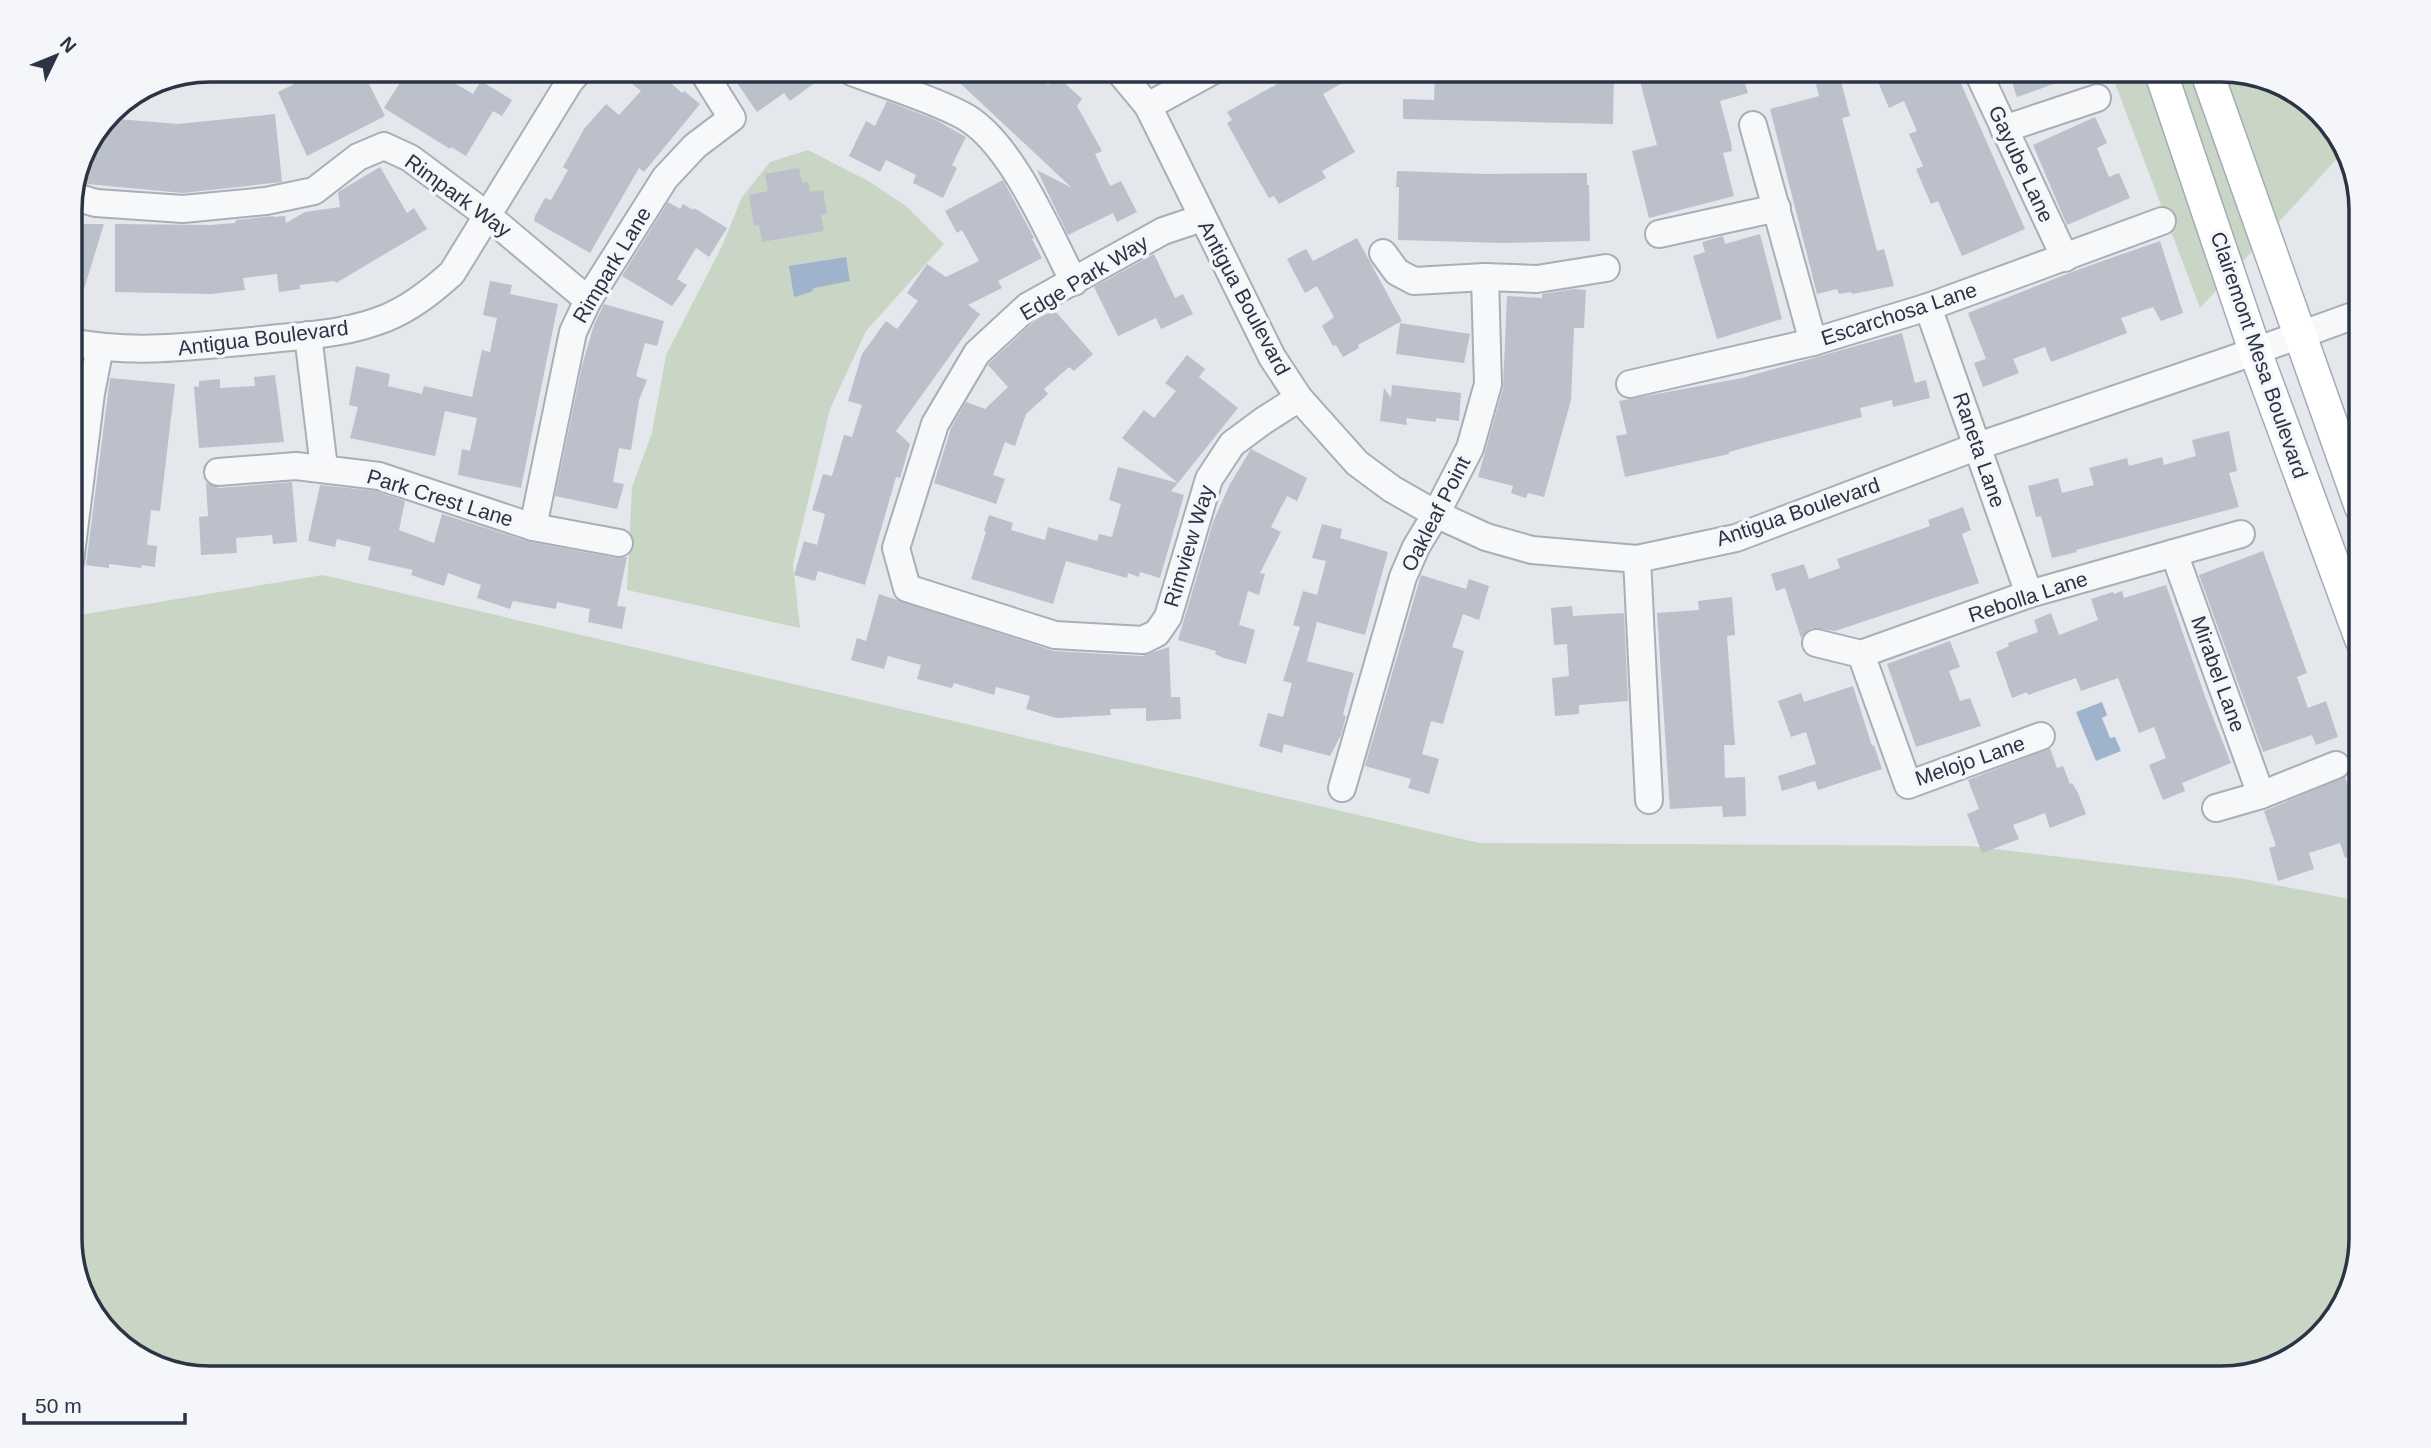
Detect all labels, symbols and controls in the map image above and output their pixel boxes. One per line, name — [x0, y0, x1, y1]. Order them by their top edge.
north arrow — [21, 21, 91, 91]
text: N — [56, 33, 80, 57]
street label: Gayube Lane — [1984, 102, 2059, 226]
street label: Rimpark Way — [401, 149, 516, 242]
street label: Rimpark Lane — [568, 203, 655, 327]
street label: Antigua Boulevard — [1194, 217, 1295, 379]
street label: Clairemont Mesa Boulevard — [2206, 229, 2313, 481]
street label: Edge Park Way — [1016, 230, 1152, 325]
street label: Escarchosa Lane — [1818, 278, 1980, 350]
street label: Antigua Boulevard — [176, 316, 350, 359]
street label: Raneta Lane — [1949, 389, 2010, 510]
street label: Oakleaf Point — [1397, 452, 1474, 575]
street label: Park Crest Lane — [364, 464, 516, 531]
street label: Antigua Boulevard — [1713, 473, 1883, 550]
street label: Rimview Way — [1159, 482, 1218, 610]
street label: Rebolla Lane — [1965, 566, 2090, 627]
street label: Mirabel Lane — [2187, 613, 2250, 735]
street label: Melojo Lane — [1912, 731, 2028, 790]
scale bar — [24, 1382, 186, 1426]
text: 50 m — [35, 1394, 82, 1417]

